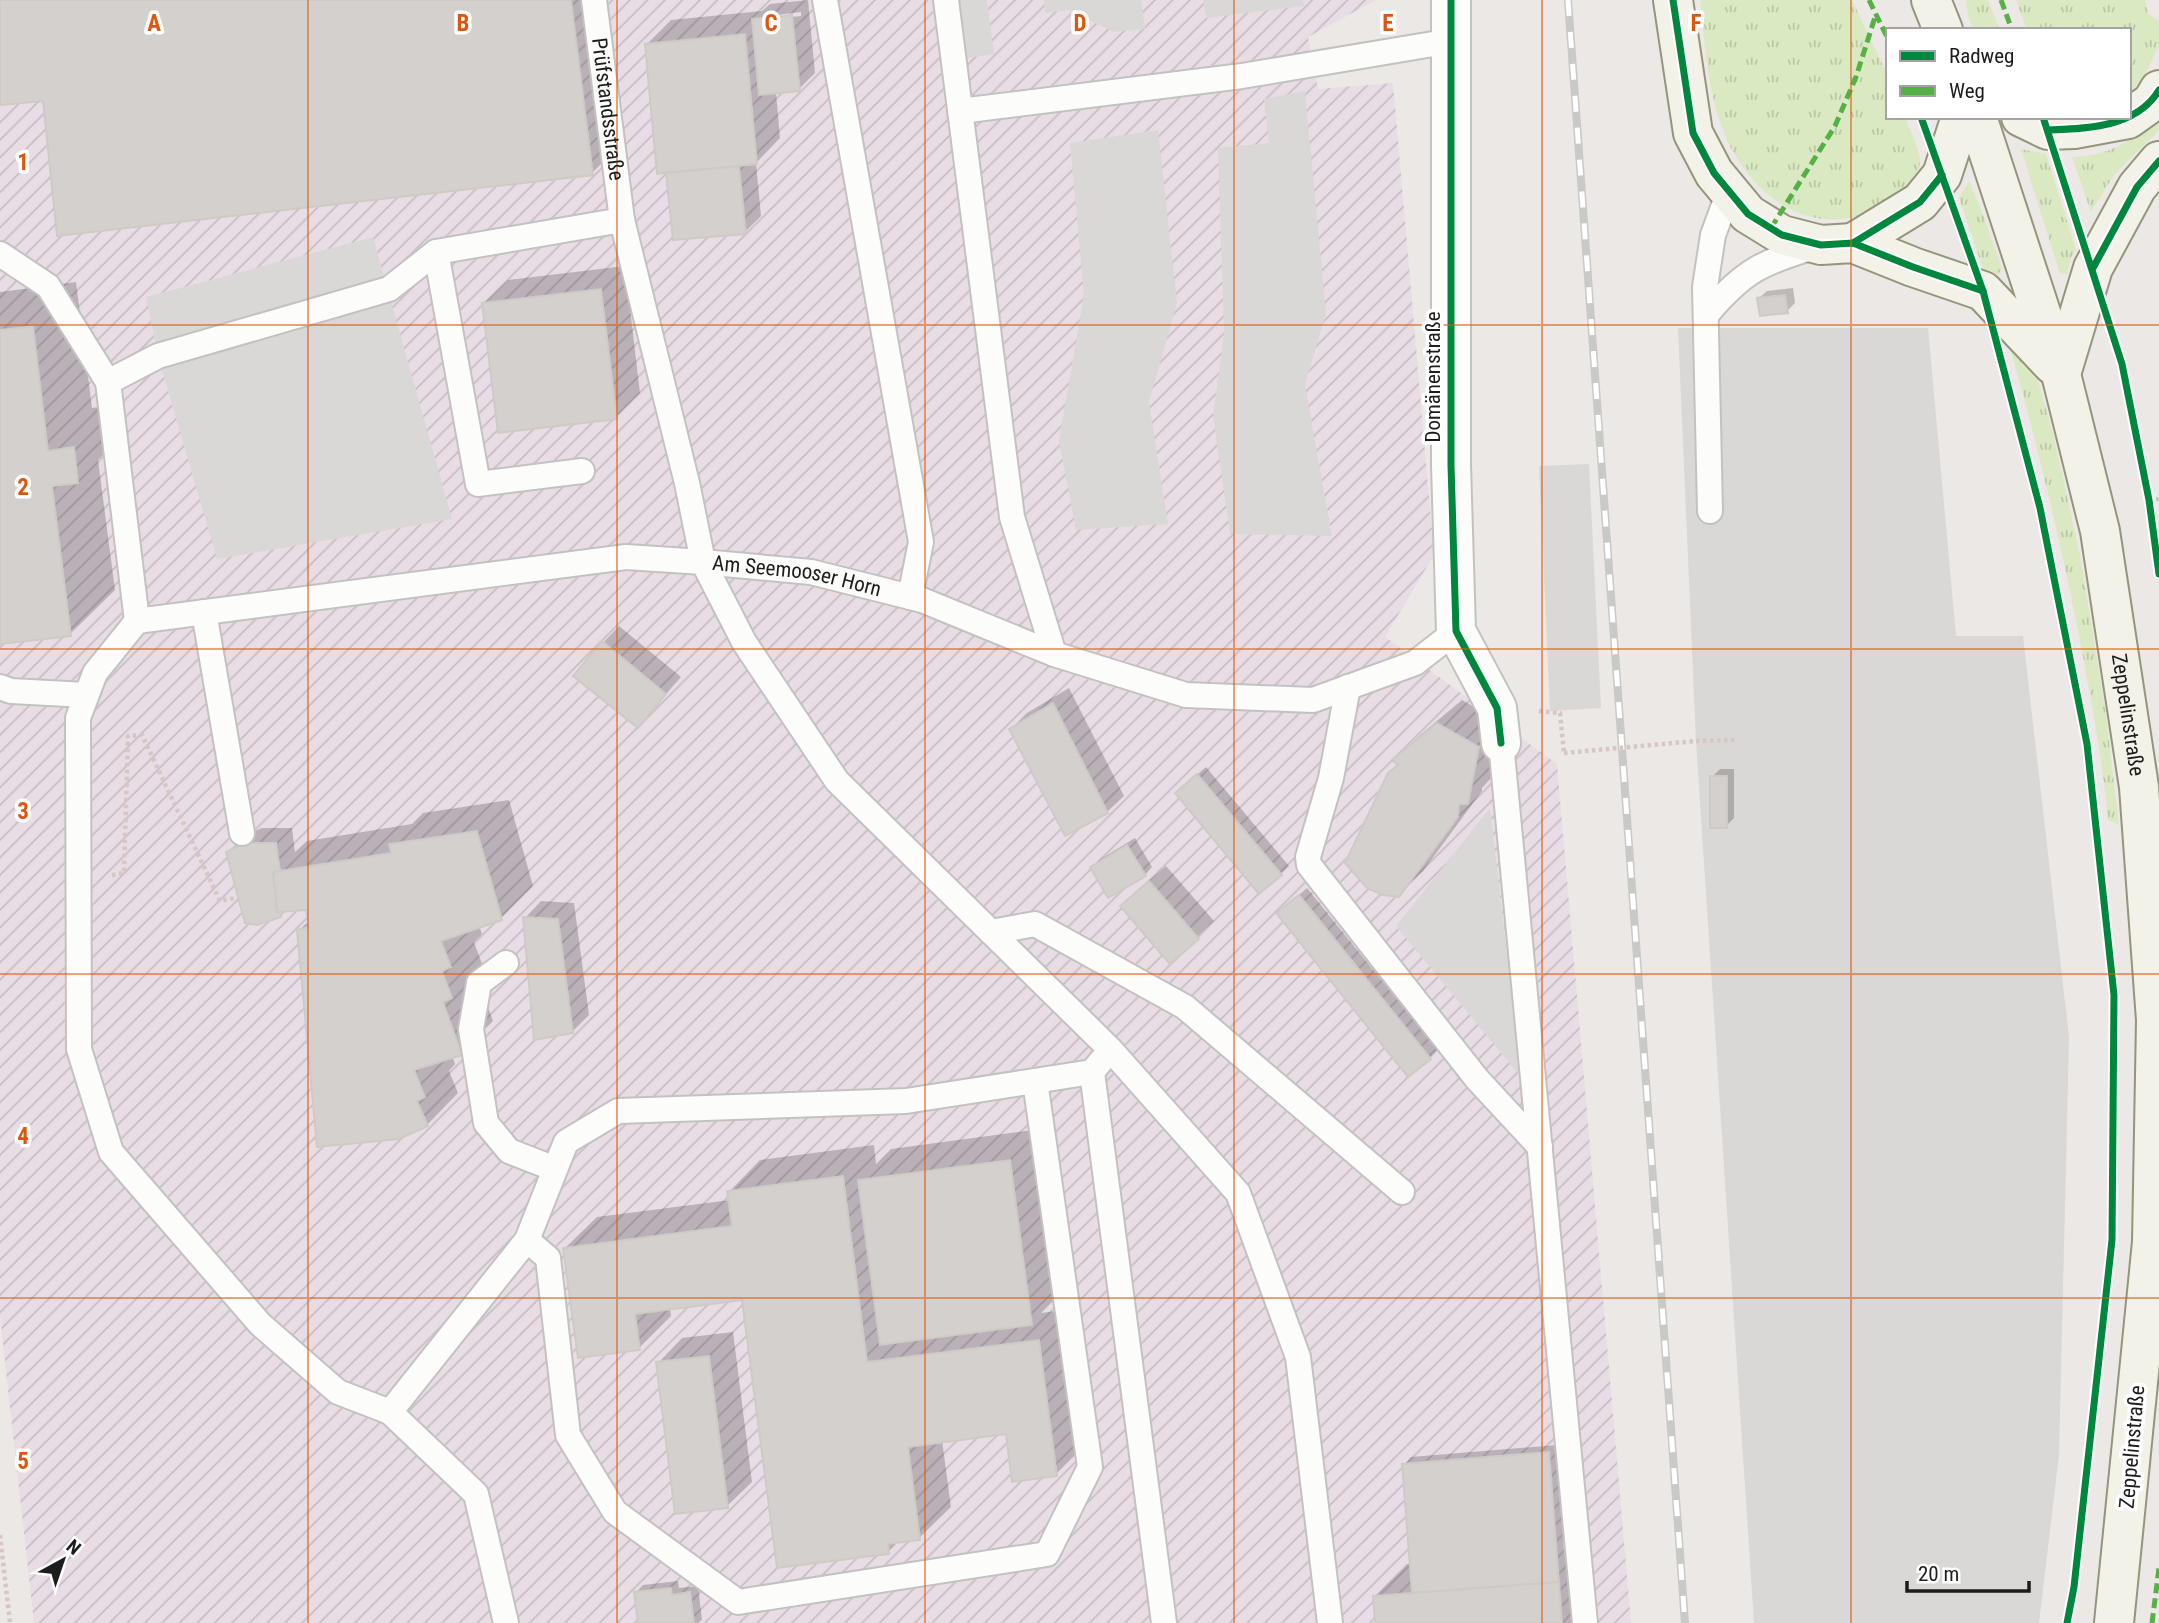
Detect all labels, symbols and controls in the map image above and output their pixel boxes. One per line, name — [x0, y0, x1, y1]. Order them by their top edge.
text: A — [147, 10, 161, 37]
text: B — [457, 10, 469, 37]
text: C — [764, 10, 778, 37]
text: D — [1074, 10, 1087, 37]
text: E — [1382, 10, 1394, 37]
text: F — [1691, 10, 1702, 37]
legend — [1886, 28, 2131, 119]
street label: Prüfstandsstraße — [587, 36, 629, 182]
text: Radweg — [1949, 44, 2014, 68]
text: Weg — [1949, 79, 1985, 103]
text: 1 — [17, 149, 29, 176]
street label: Domänenstraße — [1421, 311, 1445, 443]
text: 2 — [17, 474, 29, 501]
street label: Am Seemooser Horn — [711, 551, 884, 601]
street label: Zeppelinstraße — [2107, 652, 2149, 778]
text: 3 — [17, 798, 29, 825]
text: 4 — [17, 1123, 29, 1150]
street label: Zeppelinstraße — [2115, 1384, 2149, 1510]
text: 5 — [17, 1448, 29, 1475]
north arrow — [28, 1525, 98, 1595]
text: N — [62, 1535, 85, 1560]
scale bar — [1907, 1550, 2030, 1594]
text: 20 m — [1918, 1562, 1959, 1586]

